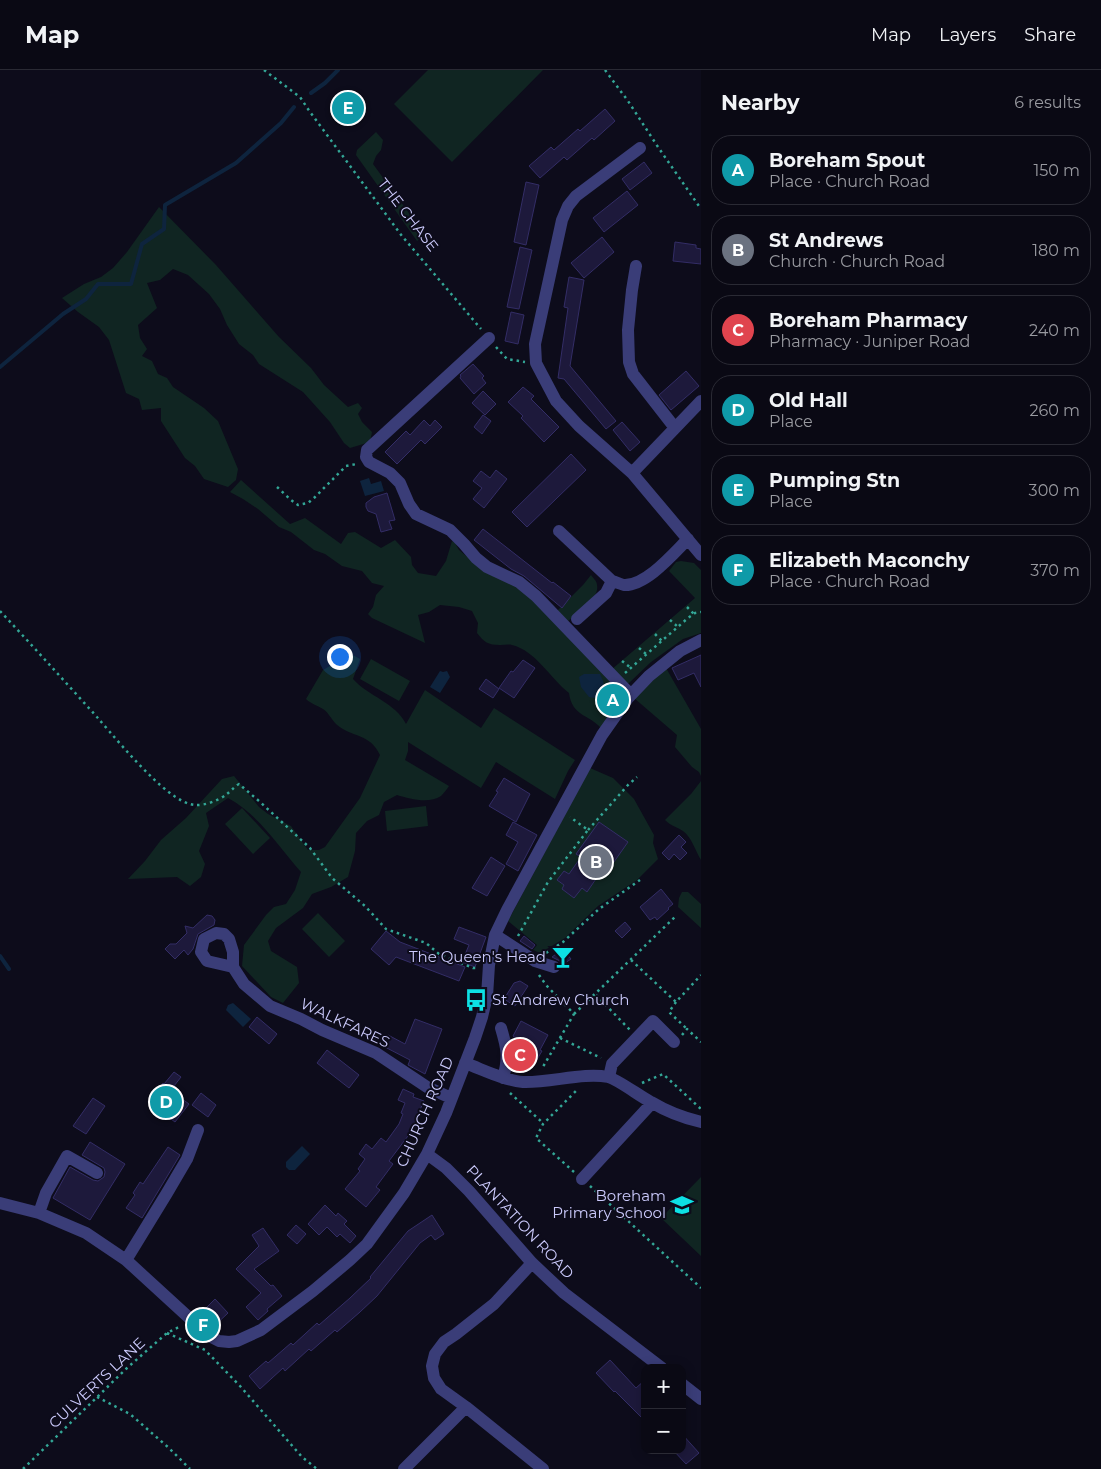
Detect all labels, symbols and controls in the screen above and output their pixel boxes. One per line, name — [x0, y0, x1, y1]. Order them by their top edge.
text: Map — [25, 20, 79, 49]
text: Map — [871, 24, 911, 46]
text: Layers — [939, 24, 996, 46]
text: Share — [1024, 24, 1076, 46]
pin: E — [332, 89, 364, 127]
text: Nearby — [721, 90, 800, 115]
text: 6 results — [1014, 93, 1081, 112]
text: Boreham Spout — [769, 149, 925, 172]
text: A — [732, 161, 744, 180]
text: 150 m — [1033, 161, 1080, 180]
text: Place · Church Road — [769, 172, 930, 191]
street label: THE CHASE — [374, 174, 443, 255]
text: St Andrews — [769, 229, 883, 252]
text: B — [732, 241, 744, 260]
text: 180 m — [1032, 241, 1080, 260]
text: Church · Church Road — [769, 252, 945, 271]
text: Boreham Pharmacy — [769, 309, 967, 332]
text: C — [732, 321, 744, 340]
text: 240 m — [1029, 321, 1080, 340]
text: Pharmacy · Juniper Road — [769, 332, 970, 351]
text: Old Hall — [769, 389, 848, 412]
text: D — [731, 401, 745, 420]
text: 260 m — [1029, 401, 1080, 420]
text: Place — [769, 412, 813, 431]
text: Pumping Stn — [769, 469, 900, 492]
text: E — [733, 481, 743, 500]
text: 300 m — [1029, 481, 1080, 500]
text: Place — [769, 492, 813, 511]
text: Elizabeth Maconchy — [769, 549, 969, 572]
text: F — [733, 561, 743, 580]
text: 370 m — [1030, 561, 1080, 580]
text: Place · Church Road — [769, 572, 930, 591]
your location — [327, 644, 353, 670]
pin: A — [597, 681, 629, 719]
pin: B — [580, 843, 612, 881]
bar icon: The Queen's Head — [550, 944, 576, 970]
place label: The Queen's Head — [409, 947, 546, 966]
bus stop icon: St Andrew Church — [463, 987, 489, 1013]
place label: St Andrew Church — [492, 990, 629, 1009]
street label: WALKFARES — [298, 994, 393, 1051]
pin: C — [504, 1036, 536, 1074]
street label: CHURCH ROAD — [392, 1054, 457, 1170]
pin: D — [150, 1083, 182, 1121]
street label: PLANTATION ROAD — [463, 1161, 578, 1283]
place label: Boreham Primary School — [552, 1186, 666, 1222]
school or university icon: Boreham Primary School — [669, 1192, 695, 1218]
pin: F — [187, 1306, 219, 1344]
street label: CULVERTS LANE — [44, 1333, 149, 1432]
map controls — [641, 1364, 686, 1454]
button: + — [641, 1364, 686, 1409]
button: − — [641, 1409, 686, 1454]

